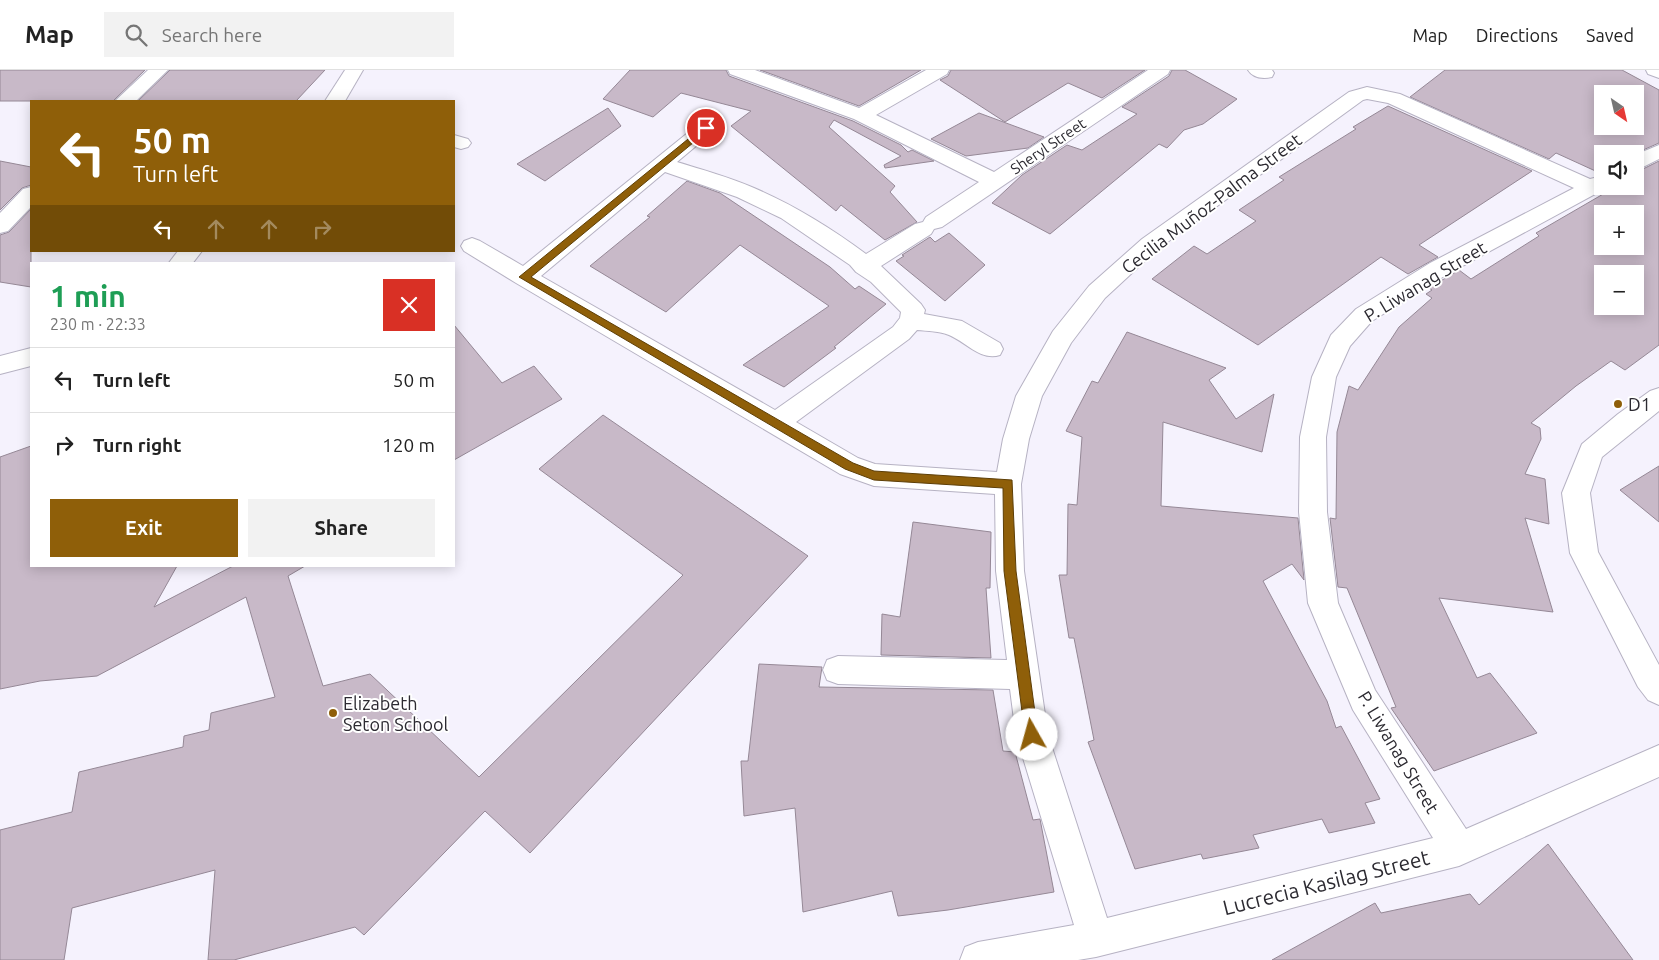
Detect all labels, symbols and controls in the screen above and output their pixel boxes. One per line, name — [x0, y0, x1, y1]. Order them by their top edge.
search box — [104, 12, 454, 57]
text: Map — [25, 21, 74, 48]
icon: search — [122, 21, 150, 49]
text: Search here — [162, 24, 262, 46]
text: Map — [1412, 25, 1448, 45]
text: Directions — [1476, 25, 1558, 45]
text: Saved — [1586, 25, 1634, 45]
north arrow — [1594, 85, 1644, 135]
map controls — [1594, 85, 1644, 315]
pin — [685, 107, 727, 149]
icon: arrive — [692, 114, 720, 142]
street label: Sheryl Street — [1007, 115, 1089, 177]
icon: left — [50, 120, 115, 185]
text: 50 m — [133, 120, 211, 160]
street label: Cecilia Muñoz-Palma Street — [1117, 129, 1305, 277]
button: sound — [1594, 145, 1644, 195]
text: Turn left — [133, 161, 218, 186]
button: + — [1594, 205, 1644, 255]
icon: left — [149, 215, 177, 243]
icon: ahead — [202, 215, 230, 243]
icon: ahead — [255, 215, 283, 243]
icon: right — [308, 215, 336, 243]
street label: P. Liwanag Street — [1360, 237, 1490, 325]
button: − — [1594, 265, 1644, 315]
text: 1 min — [50, 279, 126, 313]
button: close — [383, 279, 435, 331]
text: 230 m · 22:33 — [50, 315, 146, 333]
icon: left — [50, 366, 78, 394]
text: Turn left — [93, 369, 171, 391]
text: 50 m — [393, 369, 435, 391]
place label: D1 — [1628, 394, 1651, 414]
marker: D1 — [1612, 398, 1624, 410]
icon: right — [50, 431, 78, 459]
text: Turn right — [93, 434, 181, 456]
text: 120 m — [382, 434, 435, 456]
button: Exit — [50, 499, 238, 557]
button: Share — [248, 499, 435, 557]
street label: P. Liwanag Street — [1355, 687, 1443, 817]
place label: Elizabeth Seton School — [343, 693, 448, 734]
marker: Elizabeth Seton School — [327, 707, 339, 719]
position arrow — [1005, 708, 1057, 760]
street label: Lucrecia Kasilag Street — [1220, 845, 1432, 919]

